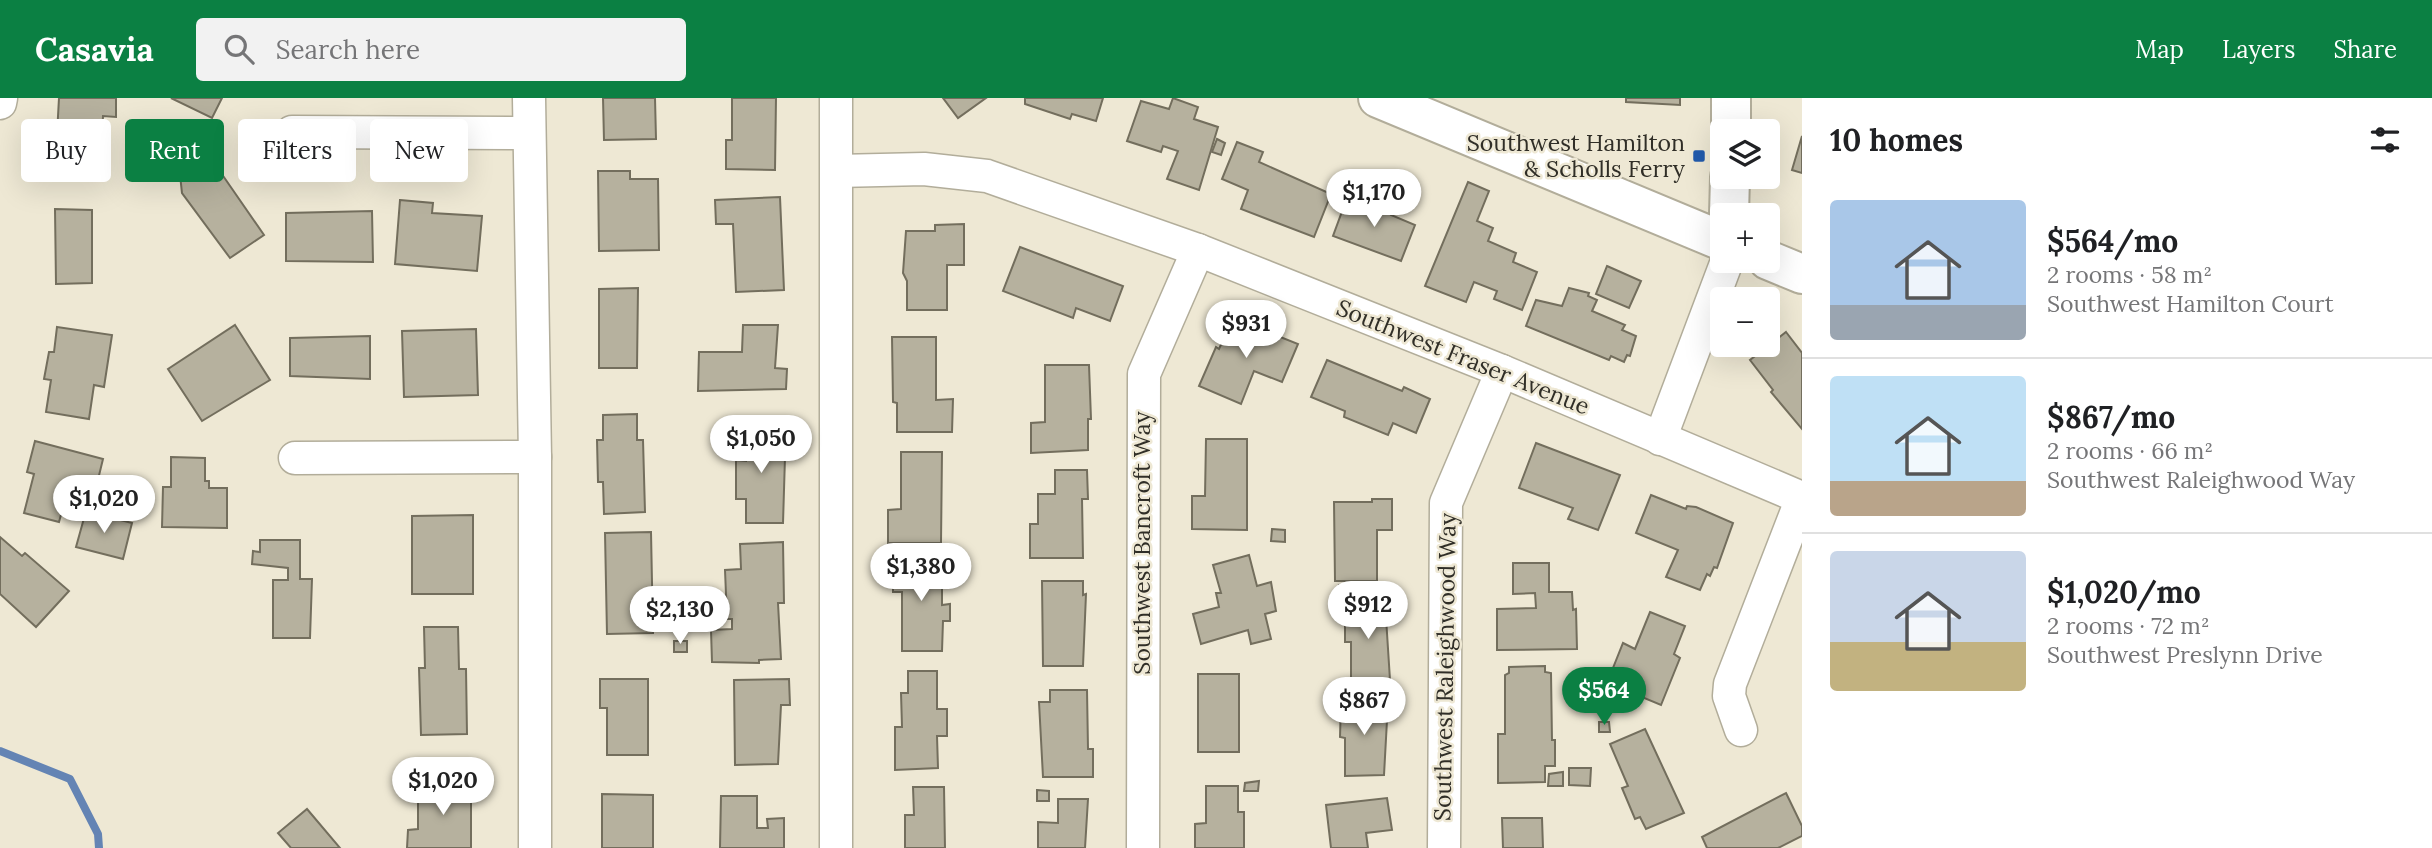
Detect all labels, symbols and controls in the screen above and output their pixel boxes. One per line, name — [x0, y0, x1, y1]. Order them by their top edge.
search box — [196, 18, 686, 81]
text: Casavia — [35, 28, 154, 70]
icon: search — [220, 30, 258, 68]
text: Search here — [276, 33, 420, 66]
text: Map — [2135, 34, 2184, 65]
text: Layers — [2222, 34, 2295, 65]
text: Share — [2333, 34, 2397, 65]
chip: Buy — [21, 119, 111, 182]
chip: Rent — [125, 119, 224, 182]
chip: Filters — [238, 119, 356, 182]
chip: New — [370, 119, 468, 182]
map controls — [1710, 119, 1780, 357]
button: layers — [1710, 119, 1780, 189]
text: 10 homes — [1830, 121, 1963, 159]
icon: filters — [2366, 121, 2404, 159]
place label: Southwest Hamilton & Scholls Ferry — [1467, 128, 1686, 183]
marker: Southwest Hamilton & Scholls Ferry — [1691, 148, 1707, 164]
pin: $1,170 — [1317, 170, 1431, 229]
text: $1,170 — [1342, 177, 1406, 206]
button: + — [1710, 203, 1780, 273]
text: $564/mo — [2047, 222, 2178, 260]
icon: home — [1886, 228, 1970, 312]
text: 2 rooms · 58 m² — [2047, 260, 2212, 289]
button: − — [1710, 287, 1780, 357]
text: Southwest Hamilton Court — [2047, 289, 2334, 318]
street label: Southwest Fraser Avenue — [1332, 292, 1594, 421]
pin: $931 — [1205, 300, 1287, 360]
text: $931 — [1222, 308, 1271, 337]
text: $867/mo — [2047, 398, 2175, 436]
icon: home — [1886, 404, 1970, 488]
street label: Southwest Bancroft Way — [1127, 411, 1156, 675]
pin: $1,050 — [704, 416, 818, 475]
text: $1,050 — [726, 423, 796, 452]
text: 2 rooms · 66 m² — [2047, 436, 2213, 465]
text: Southwest Raleighwood Way — [2047, 465, 2355, 494]
pin: $1,020 — [47, 476, 161, 535]
text: $1,020 — [69, 483, 139, 512]
street label: Southwest Raleighwood Way — [1427, 512, 1462, 821]
pin: $1,380 — [864, 544, 978, 603]
text: $1,380 — [886, 551, 956, 580]
text: $1,020/mo — [2047, 573, 2201, 611]
icon: home — [1886, 579, 1970, 663]
pin: $912 — [1327, 582, 1409, 641]
pin: $2,130 — [623, 587, 737, 646]
text: $912 — [1344, 589, 1392, 618]
text: $2,130 — [646, 594, 714, 623]
text: 2 rooms · 72 m² — [2047, 611, 2210, 640]
text: Southwest Preslynn Drive — [2047, 640, 2323, 669]
pin: $564 — [1563, 668, 1645, 727]
text: $564 — [1578, 675, 1630, 704]
pin: $867 — [1323, 678, 1405, 737]
text: $867 — [1339, 685, 1389, 714]
pin: $1,020 — [386, 758, 500, 817]
text: $1,020 — [408, 765, 478, 794]

